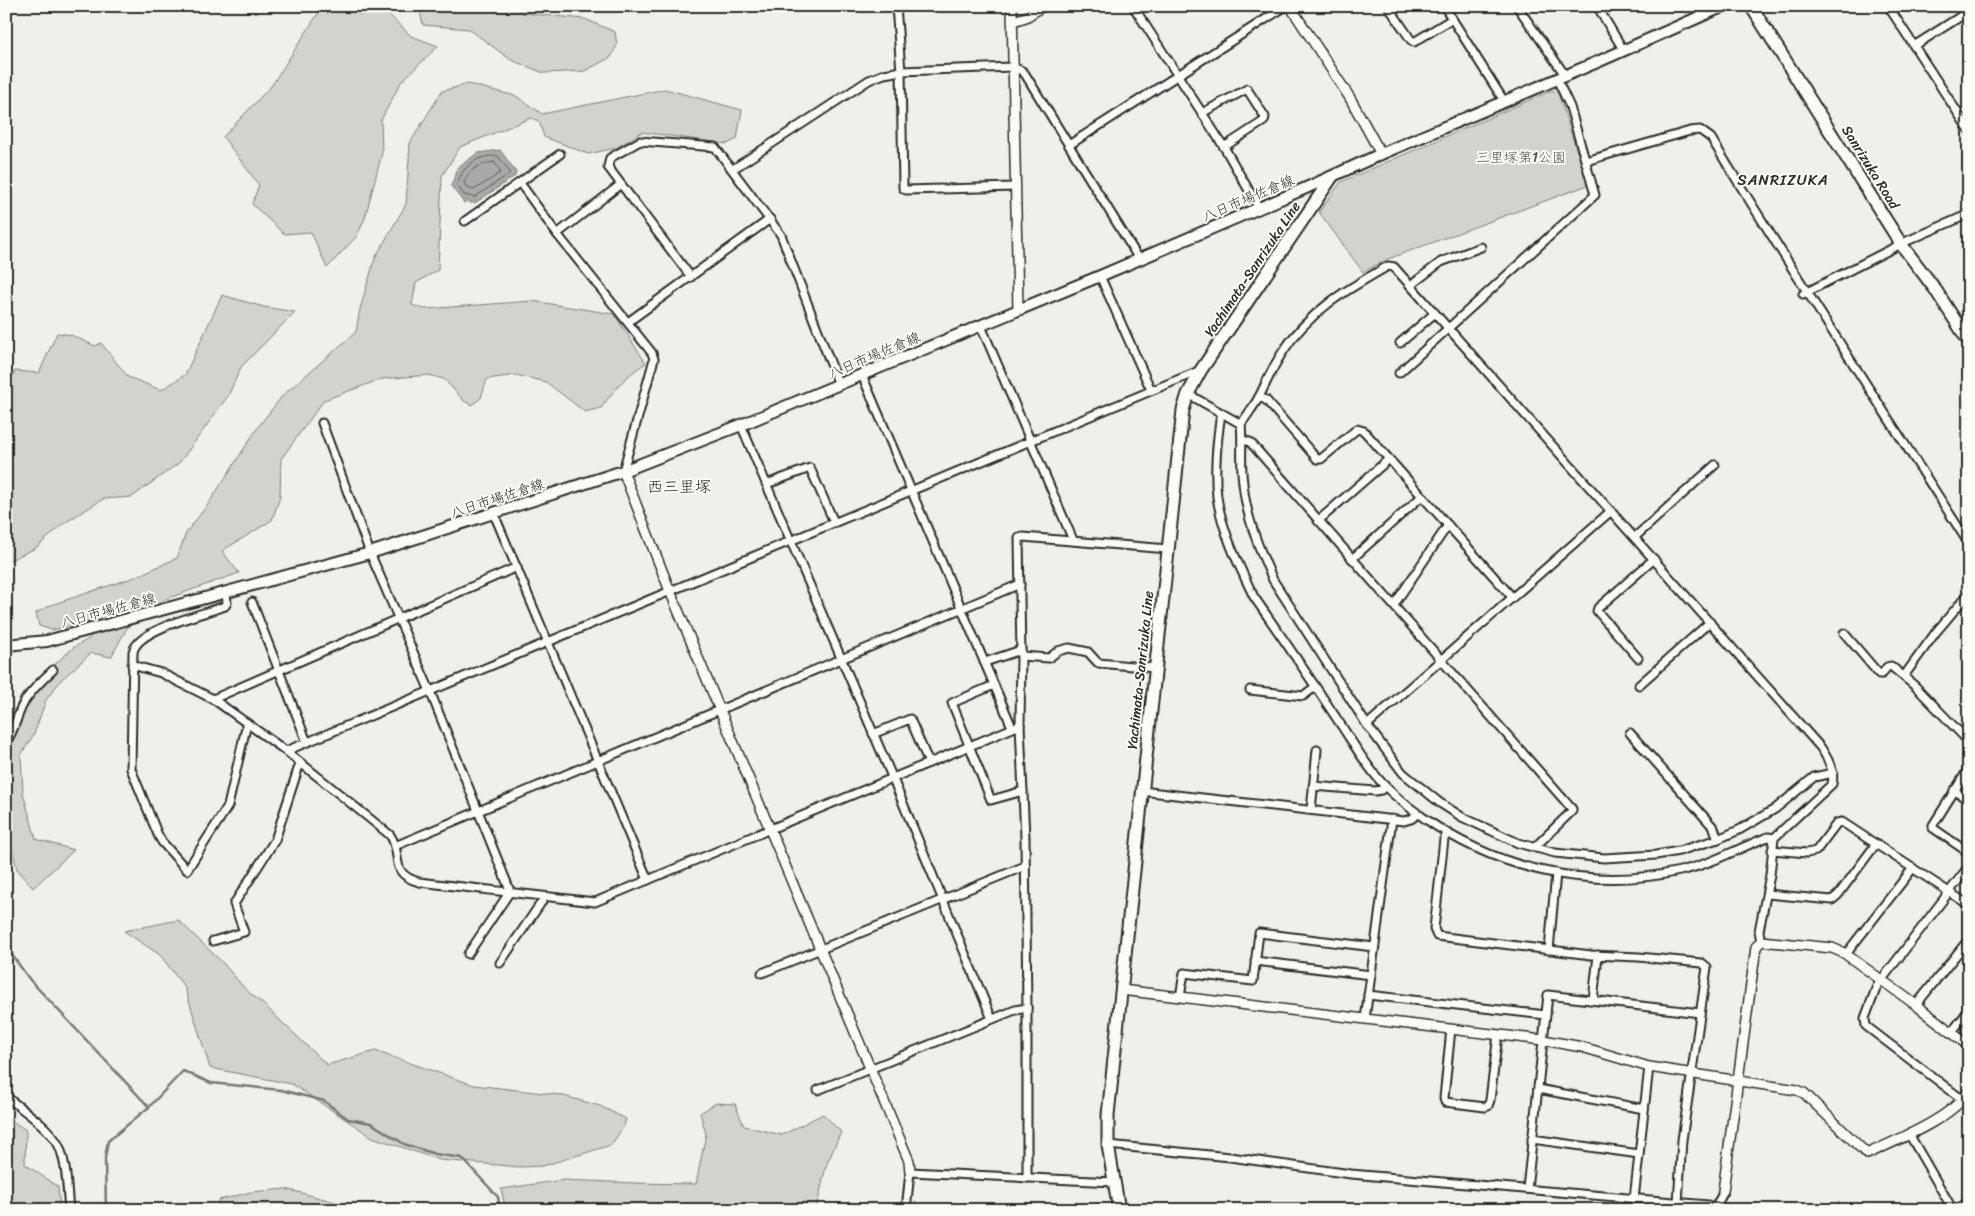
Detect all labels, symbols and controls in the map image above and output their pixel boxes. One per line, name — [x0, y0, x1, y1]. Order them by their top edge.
street label: Sanrizuka Road — [1835, 120, 1907, 216]
park label: 三里塚第1公園 — [1476, 145, 1566, 170]
district label: SANRIZUKA — [1737, 167, 1829, 193]
street label: 八日市場佐倉線 — [1198, 168, 1298, 229]
street label: Yachimata-Sanrizuka Line — [1198, 196, 1307, 342]
street label: 八日市場佐倉線 — [824, 325, 924, 386]
street label: 八日市場佐倉線 — [447, 471, 548, 526]
district label: 西三里塚 — [647, 472, 711, 501]
street label: 八日市場佐倉線 — [58, 586, 159, 635]
street label: Yachimata-Sanrizuka Line — [1120, 590, 1161, 751]

